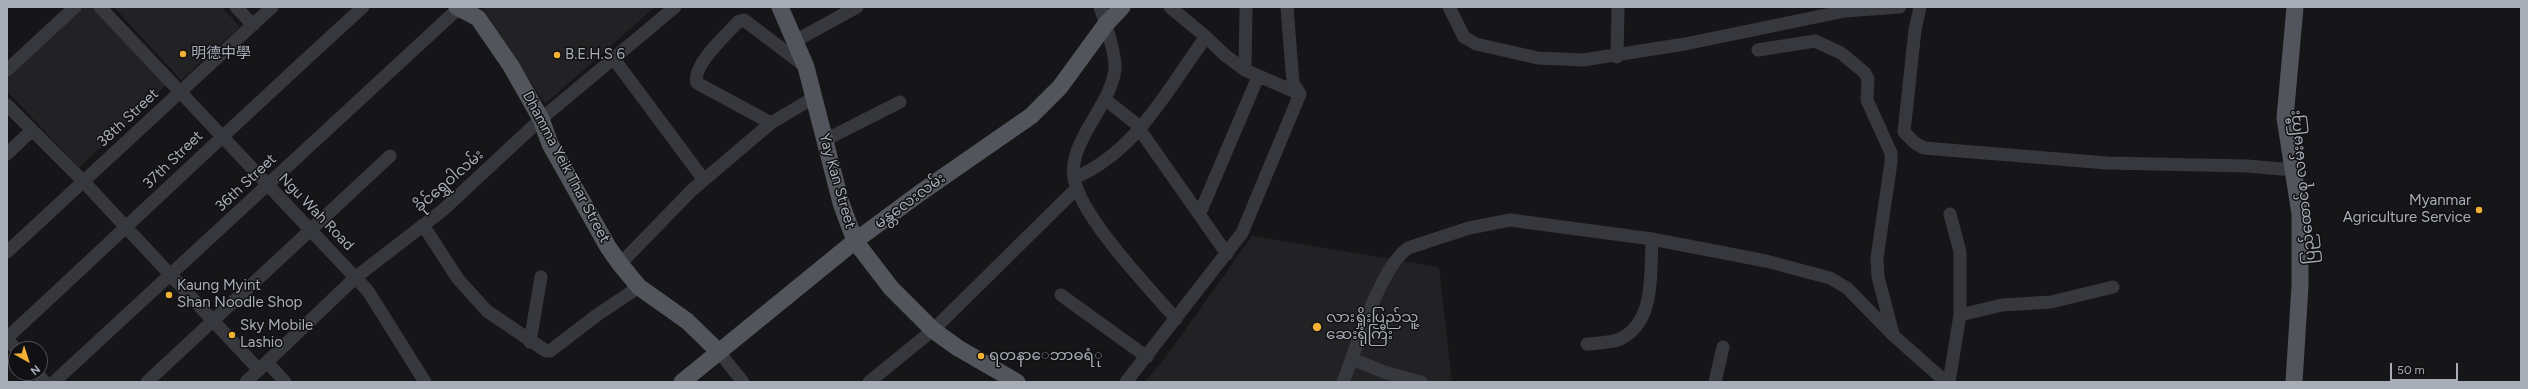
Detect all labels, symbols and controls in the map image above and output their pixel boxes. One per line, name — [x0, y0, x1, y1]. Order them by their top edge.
place label: 明德中學 — [191, 45, 251, 63]
place label: B.E.H.S 6 — [565, 46, 625, 64]
marker: 明德中學 — [178, 49, 188, 59]
marker: B.E.H.S 6 — [552, 50, 562, 60]
street label: 38th Street — [94, 85, 162, 151]
street label: Dhamma Yeik Thar Street — [518, 88, 614, 246]
street label: ပြည်ထောင်စု လမ်းမကြီး — [2286, 109, 2320, 265]
street label: 37th Street — [139, 127, 207, 193]
street label: Yay Kan Street — [815, 131, 859, 231]
street label: ခိုင်ရွှေဝါလမ်း — [411, 146, 487, 216]
street label: 36th Street — [212, 150, 280, 216]
street label: မန္တလေးလမ်း — [871, 169, 949, 233]
street label: Ngu Wah Road — [275, 170, 357, 254]
place label: Myanmar Agriculture Service — [2343, 192, 2471, 227]
marker: Myanmar Agriculture Service — [2474, 205, 2484, 215]
place label: Kaung Myint Shan Noodle Shop — [177, 277, 302, 312]
marker: Kaung Myint Shan Noodle Shop — [164, 290, 174, 300]
place label: လားရှိုးပြည်သူ့ ဆေးရုံကြီး — [1326, 309, 1419, 344]
place label: Sky Mobile Lashio — [240, 317, 313, 352]
marker: လားရှိုးပြည်သူ့ ဆေးရုံကြီး — [1311, 321, 1323, 333]
marker: Sky Mobile Lashio — [227, 330, 237, 340]
north arrow — [8, 341, 48, 381]
place label: ရတနာေဘာဓရံု — [989, 347, 1103, 365]
marker: ရတနာေဘာဓရံု — [976, 351, 986, 361]
scale bar — [2392, 355, 2460, 381]
text: N — [28, 362, 43, 378]
text: 50 m — [2397, 363, 2425, 377]

